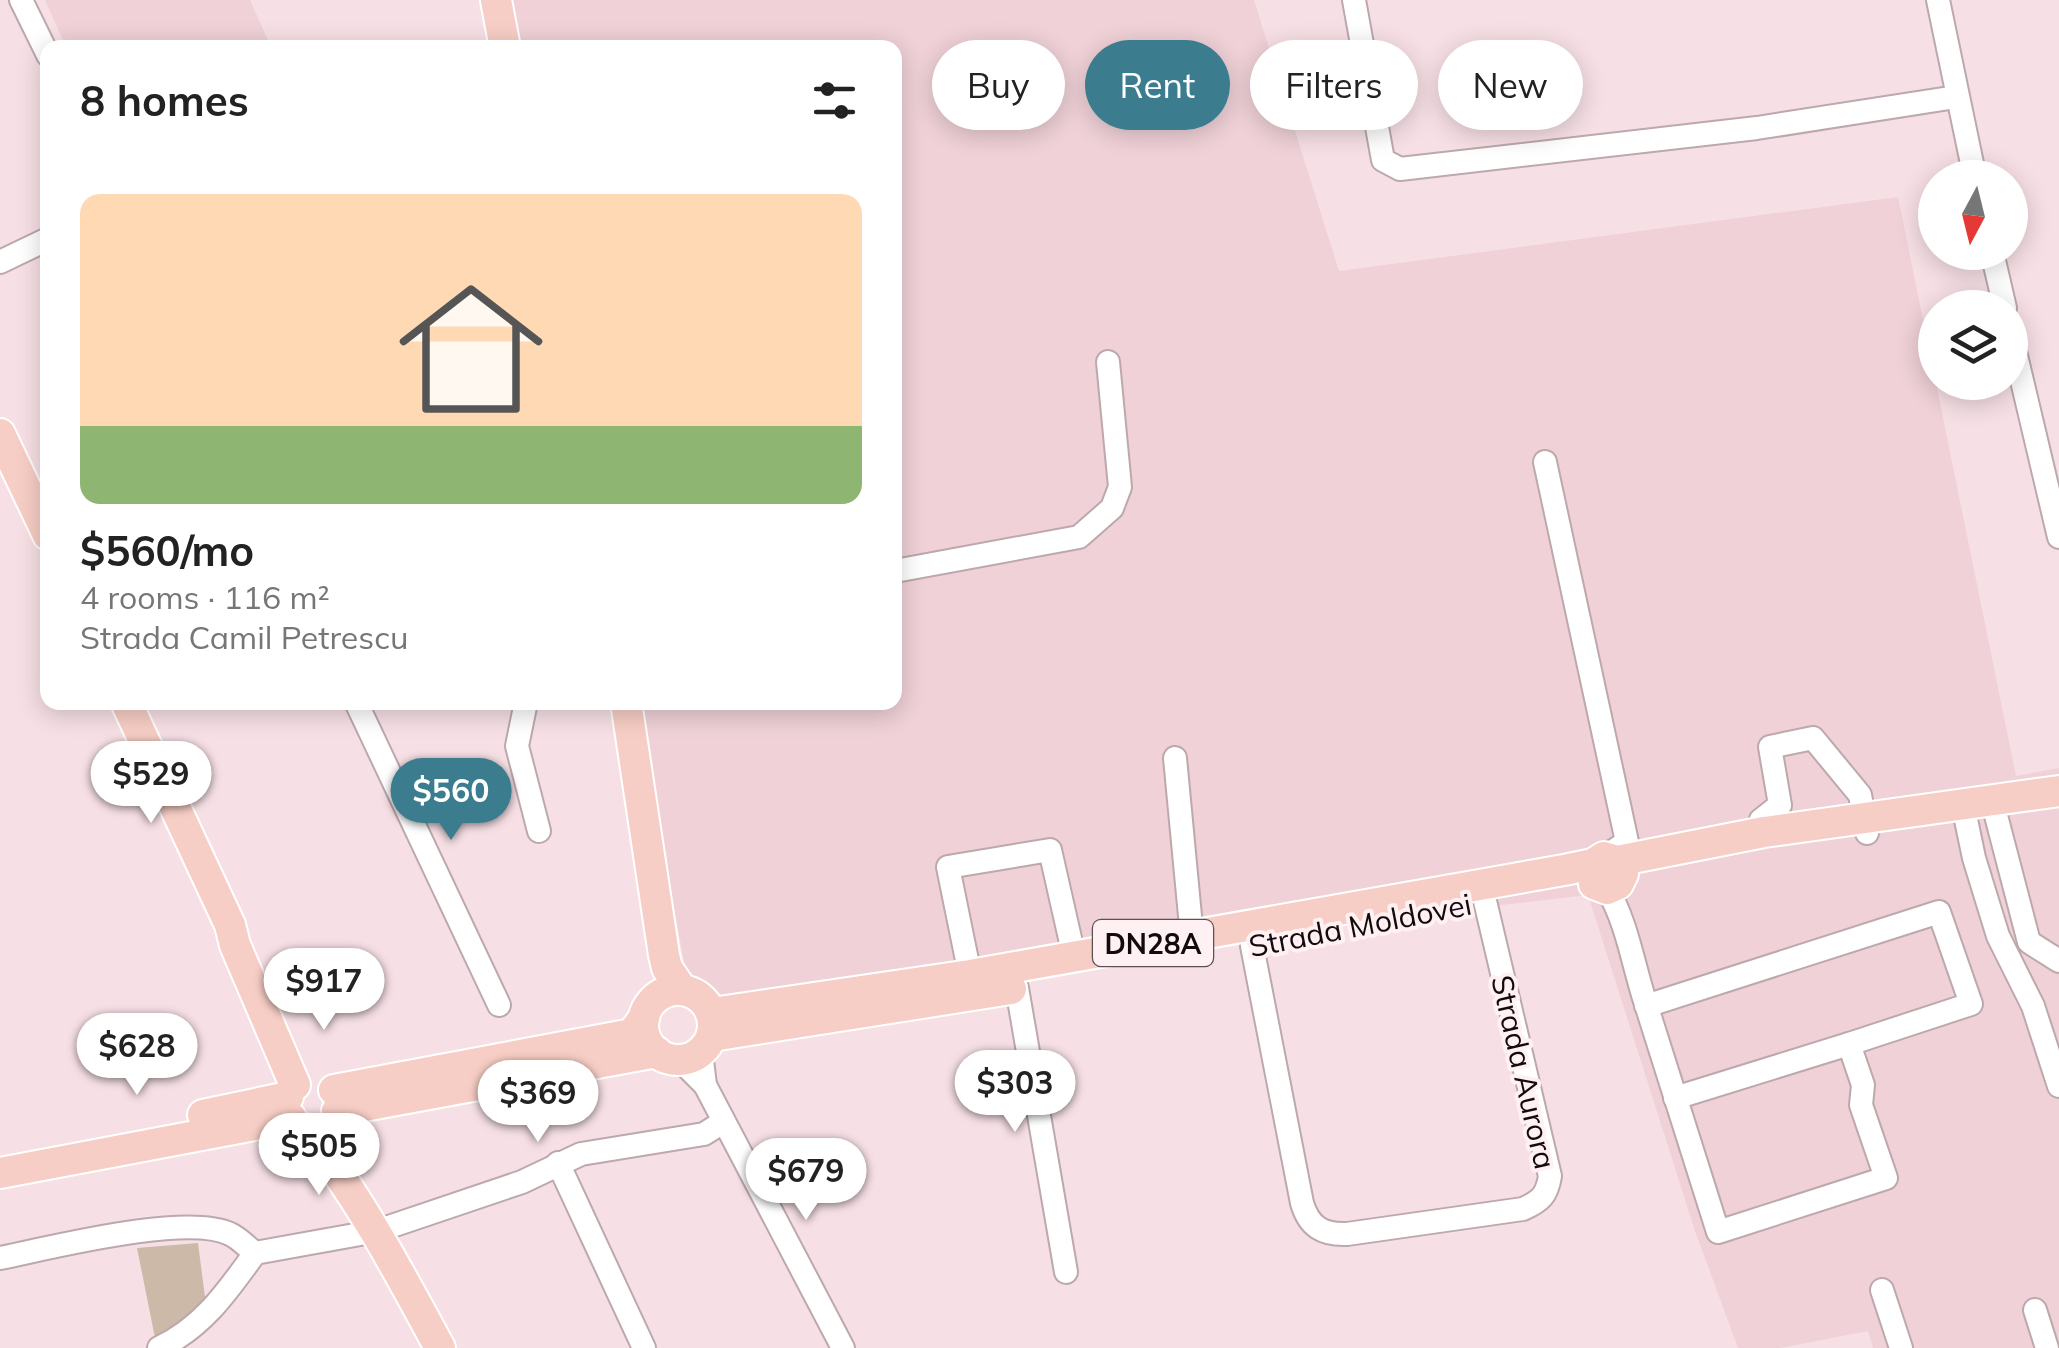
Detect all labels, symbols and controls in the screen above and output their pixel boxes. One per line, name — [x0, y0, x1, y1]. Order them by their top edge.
chip: Buy — [932, 40, 1065, 130]
chip: Rent — [1085, 40, 1230, 130]
chip: Filters — [1250, 40, 1418, 130]
chip: New — [1438, 40, 1583, 130]
icon: filters — [807, 73, 862, 128]
text: 8 homes — [80, 74, 249, 127]
north arrow — [1918, 160, 2028, 270]
map controls — [1918, 160, 2028, 400]
icon: home — [381, 259, 561, 439]
button: layers — [1918, 290, 2028, 400]
text: $560/mo — [80, 524, 254, 577]
text: 4 rooms · 116 m² — [80, 577, 330, 617]
text: Strada Camil Petrescu — [80, 617, 408, 657]
pin: $529 — [92, 741, 210, 826]
text: $529 — [113, 753, 189, 793]
pin: $560 — [392, 758, 510, 843]
text: $560 — [413, 770, 489, 810]
street label: Strada Moldovei — [1246, 885, 1474, 965]
road number: DN28A — [1093, 920, 1213, 966]
pin: $917 — [265, 948, 383, 1033]
text: $917 — [286, 960, 362, 1000]
street label: Strada Aurora — [1483, 971, 1565, 1173]
pin: $628 — [78, 1013, 196, 1098]
text: $628 — [99, 1025, 175, 1065]
pin: $303 — [956, 1050, 1074, 1135]
pin: $369 — [479, 1060, 597, 1145]
text: $303 — [977, 1062, 1053, 1102]
text: $369 — [500, 1072, 576, 1112]
pin: $505 — [260, 1113, 378, 1198]
text: $505 — [281, 1125, 357, 1165]
pin: $679 — [747, 1138, 865, 1223]
text: $679 — [768, 1150, 844, 1190]

